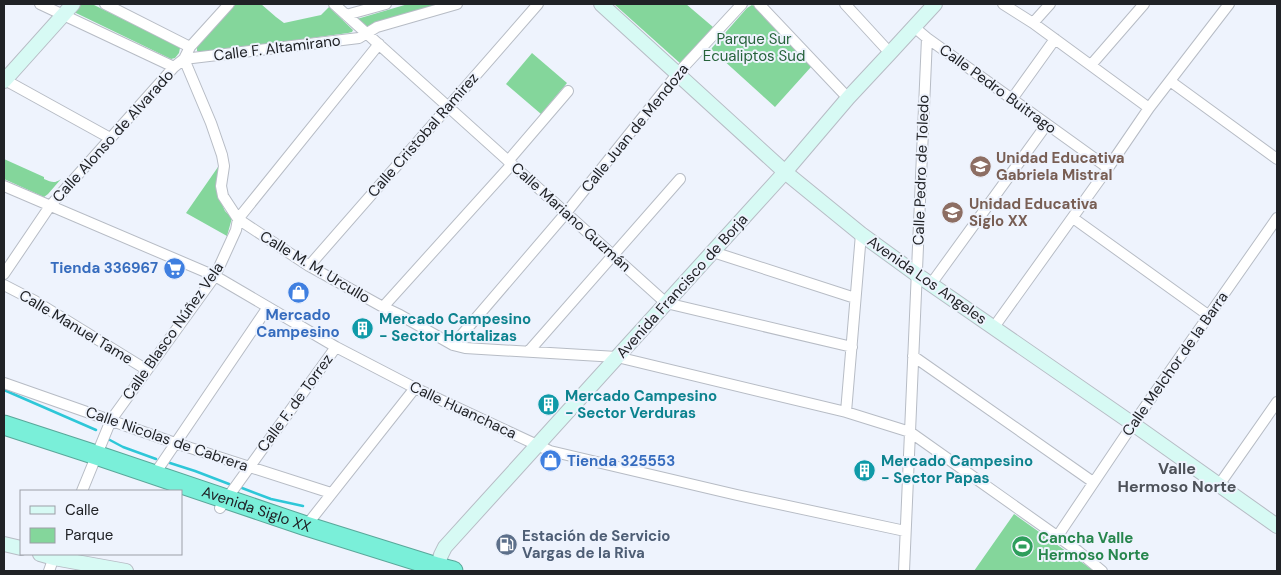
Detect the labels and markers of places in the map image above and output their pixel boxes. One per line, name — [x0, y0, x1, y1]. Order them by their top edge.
place label: Unidad Educativa Gabriela Mistral — [996, 148, 1125, 185]
school or university icon: Unidad Educativa Gabriela Mistral — [968, 155, 992, 179]
place label: Unidad Educativa Siglo XX — [969, 194, 1098, 231]
school or university icon: Unidad Educativa Siglo XX — [941, 201, 965, 225]
supermarket icon: Tienda 336967 — [162, 256, 186, 280]
place label: Tienda 336967 — [50, 258, 158, 278]
shop icon: Mercado Campesino — [286, 280, 310, 304]
place label: Mercado Campesino — [256, 305, 340, 342]
place label: Mercado Campesino - Sector Hortalizas — [379, 309, 531, 346]
building icon: Mercado Campesino - Sector Hortalizas — [351, 316, 375, 340]
place label: Mercado Campesino - Sector Verduras — [565, 386, 717, 423]
building icon: Mercado Campesino - Sector Verduras — [537, 393, 561, 417]
shop icon: Tienda 325553 — [539, 449, 563, 473]
place label: Tienda 325553 — [567, 451, 675, 471]
place label: Mercado Campesino - Sector Papas — [881, 451, 1033, 488]
building icon: Mercado Campesino - Sector Papas — [853, 458, 877, 482]
place label: Estación de Servicio Vargas de la Riva — [522, 526, 671, 563]
place label: Cancha Valle Hermoso Norte — [1038, 528, 1149, 565]
fuel station icon: Estación de Servicio Vargas de la Riva — [494, 533, 518, 557]
sports icon: Cancha Valle Hermoso Norte — [1010, 535, 1034, 559]

